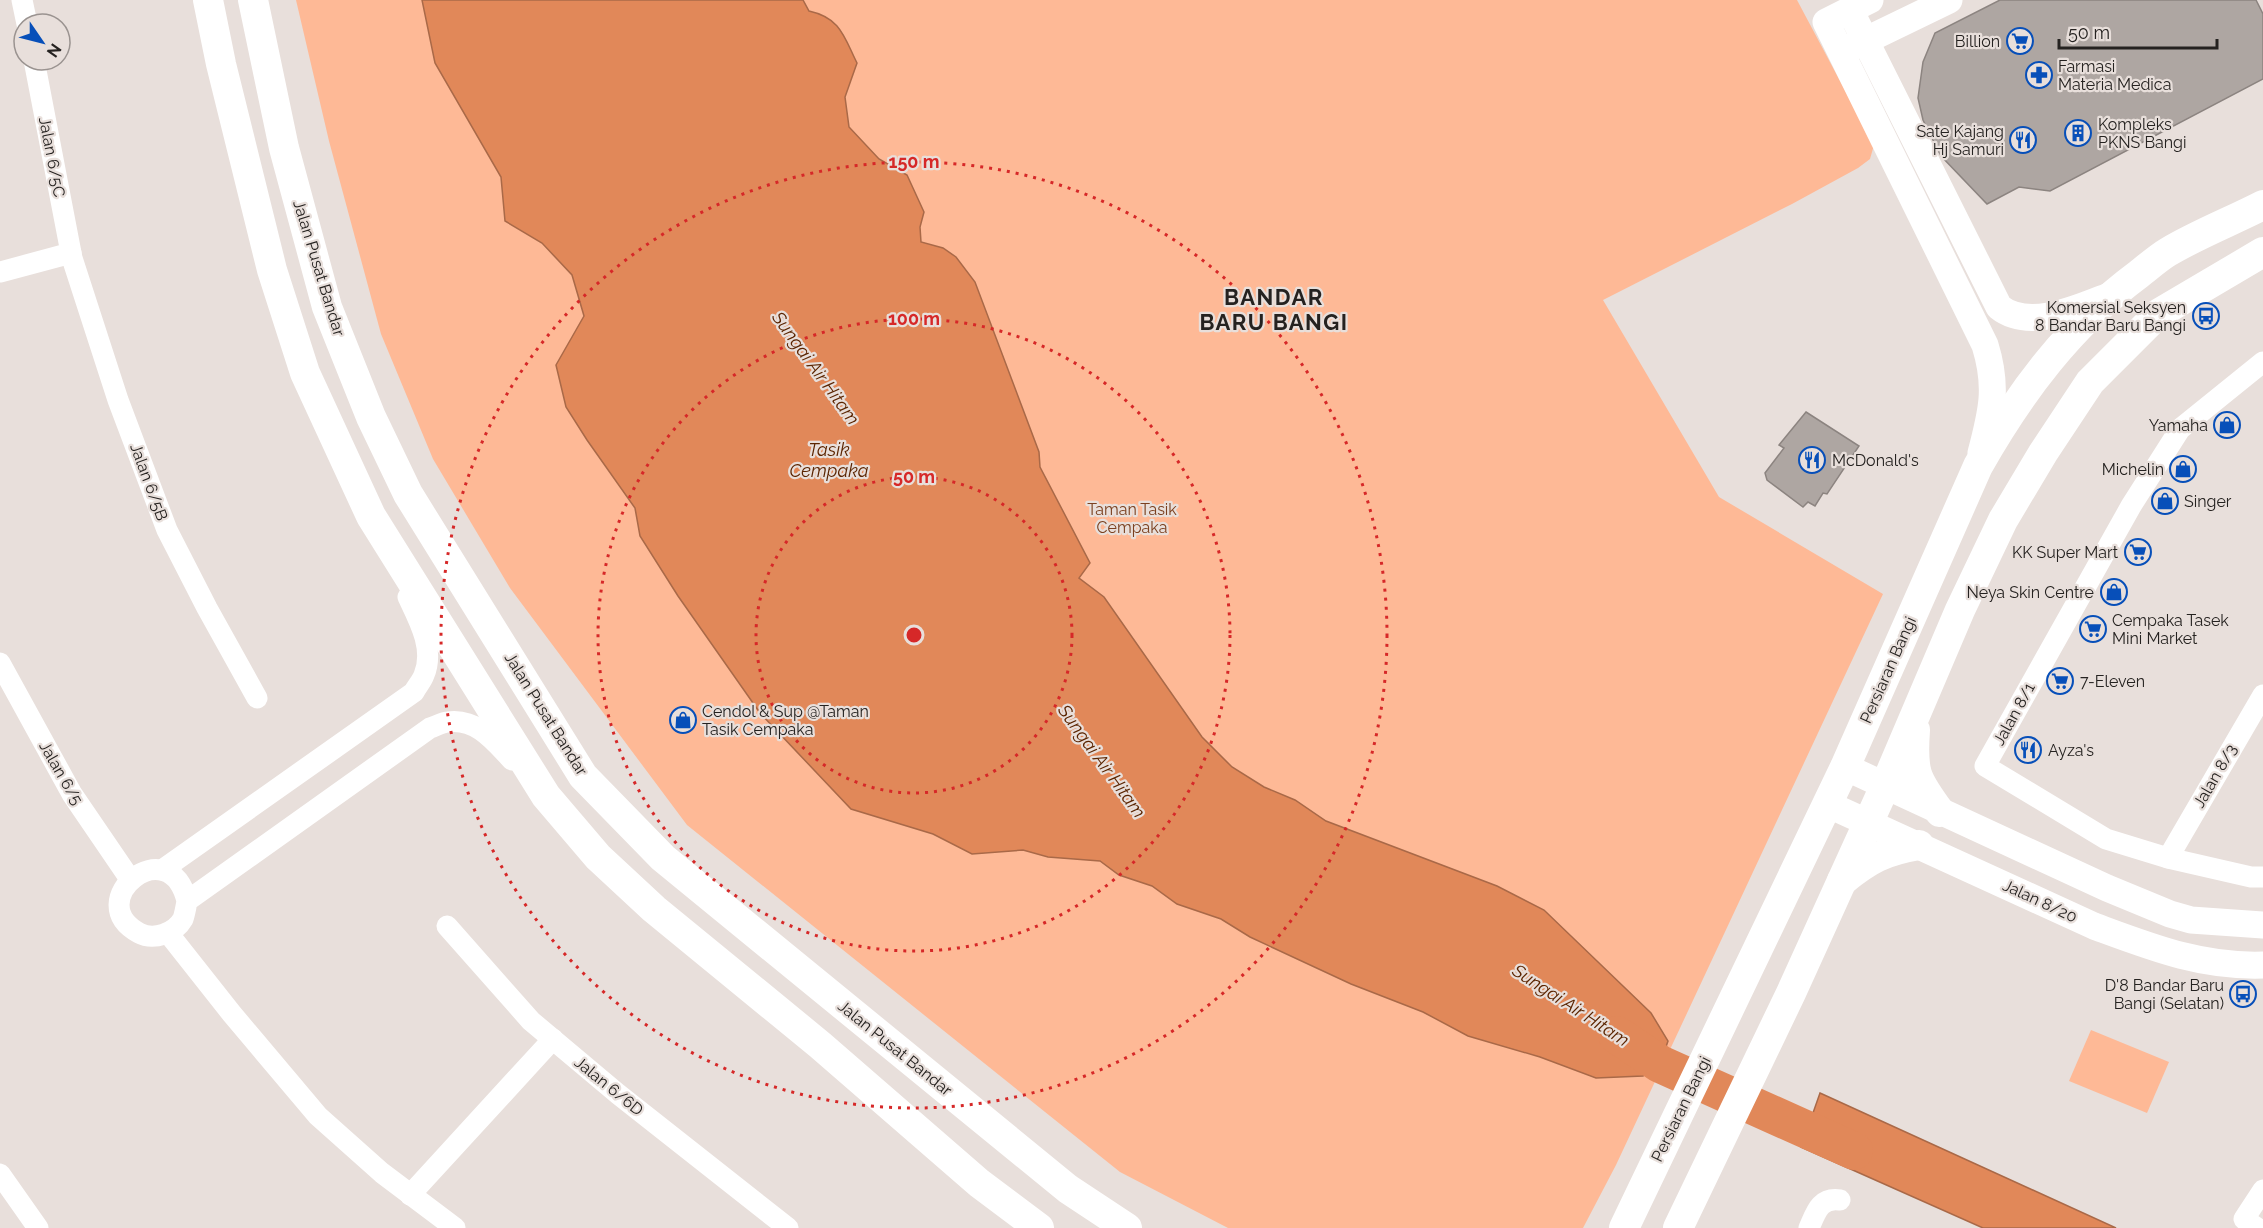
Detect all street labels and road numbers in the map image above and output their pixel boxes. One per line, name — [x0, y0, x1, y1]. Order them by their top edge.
street label: Jalan 6/5C — [35, 115, 69, 199]
street label: Jalan Pusat Bandar — [289, 198, 349, 339]
street label: Jalan 6/5B — [126, 441, 172, 523]
street label: Persiaran Bangi — [1856, 614, 1920, 726]
street label: Jalan Pusat Bandar — [501, 649, 592, 779]
street label: Jalan 8/1 — [1989, 679, 2039, 749]
street label: Jalan 6/5 — [35, 738, 87, 808]
street label: Jalan 8/3 — [2189, 741, 2241, 811]
street label: Jalan 8/20 — [2000, 876, 2080, 926]
street label: Jalan Pusat Bandar — [834, 996, 956, 1100]
street label: Jalan 6/6D — [571, 1053, 647, 1119]
street label: Persiaran Bangi — [1647, 1053, 1715, 1165]

